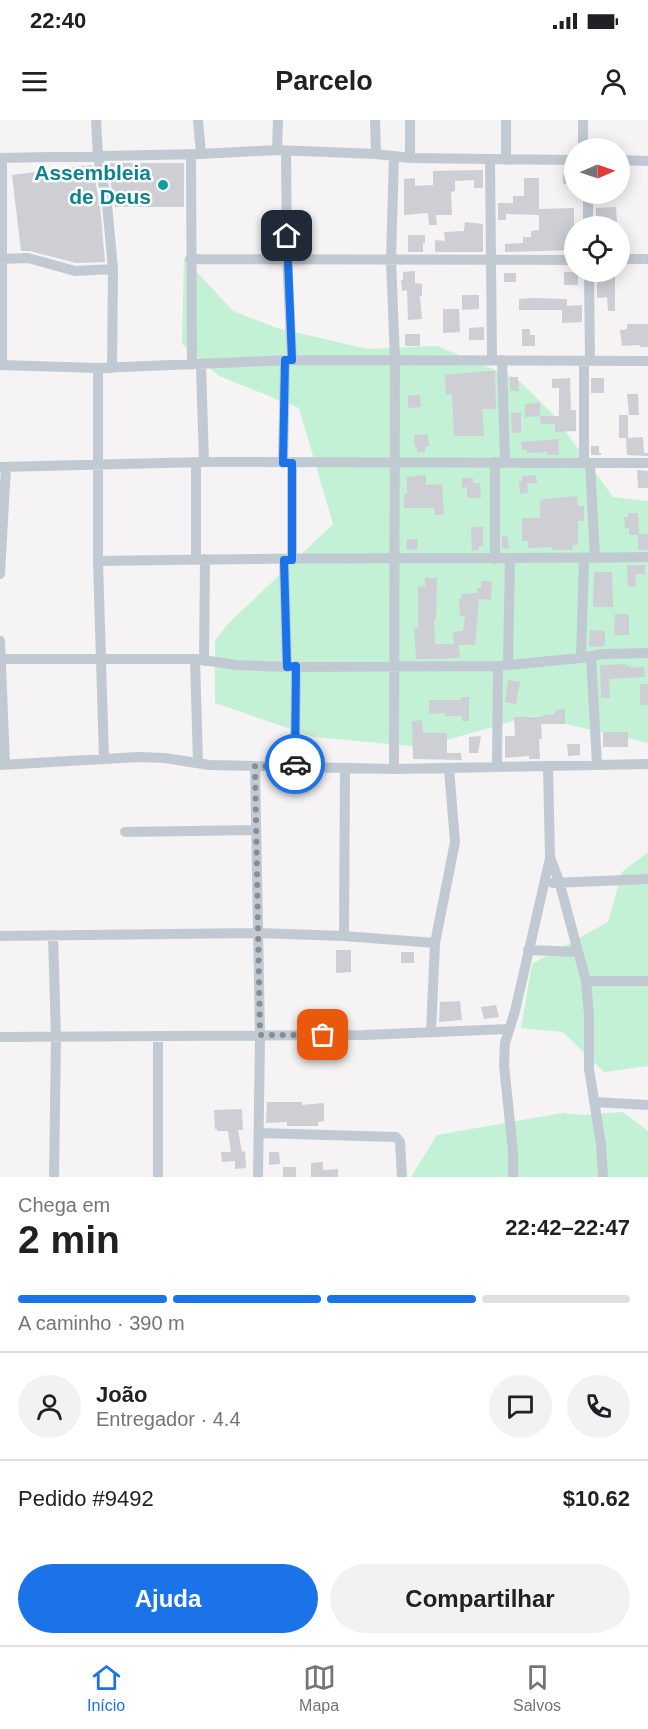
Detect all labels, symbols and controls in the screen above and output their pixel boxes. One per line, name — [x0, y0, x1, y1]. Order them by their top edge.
text: 22:40 — [30, 8, 86, 33]
icon: menu — [18, 65, 51, 98]
icon: person — [597, 65, 630, 98]
text: Parcelo — [275, 66, 373, 96]
north arrow — [564, 138, 630, 204]
map controls — [564, 138, 630, 282]
place label: Assembleia de Deus — [34, 161, 151, 208]
marker: Assembleia de Deus — [156, 178, 170, 192]
pin — [261, 210, 312, 261]
button: locate — [564, 216, 630, 282]
icon: home — [270, 219, 303, 252]
courier — [265, 734, 325, 794]
icon: car — [279, 748, 312, 781]
pin — [297, 1009, 348, 1060]
icon: bag — [306, 1018, 339, 1051]
text: Chega em — [18, 1194, 110, 1216]
text: 22:42–22:47 — [505, 1215, 630, 1240]
text: 2 min — [18, 1218, 120, 1261]
text: A caminho · 390 m — [18, 1312, 185, 1334]
button: person — [18, 1375, 81, 1438]
button: chat — [489, 1375, 552, 1438]
button: phone — [567, 1375, 630, 1438]
text: João — [96, 1382, 147, 1407]
text: Entregador · 4.4 — [96, 1408, 241, 1430]
text: Pedido #9492 — [18, 1486, 154, 1511]
text: $10.62 — [563, 1486, 630, 1511]
button: Ajuda — [18, 1564, 318, 1633]
button: Compartilhar — [330, 1564, 630, 1633]
tab: Início — [87, 1661, 125, 1715]
tab: Mapa — [299, 1661, 339, 1715]
tab: Salvos — [513, 1661, 561, 1715]

